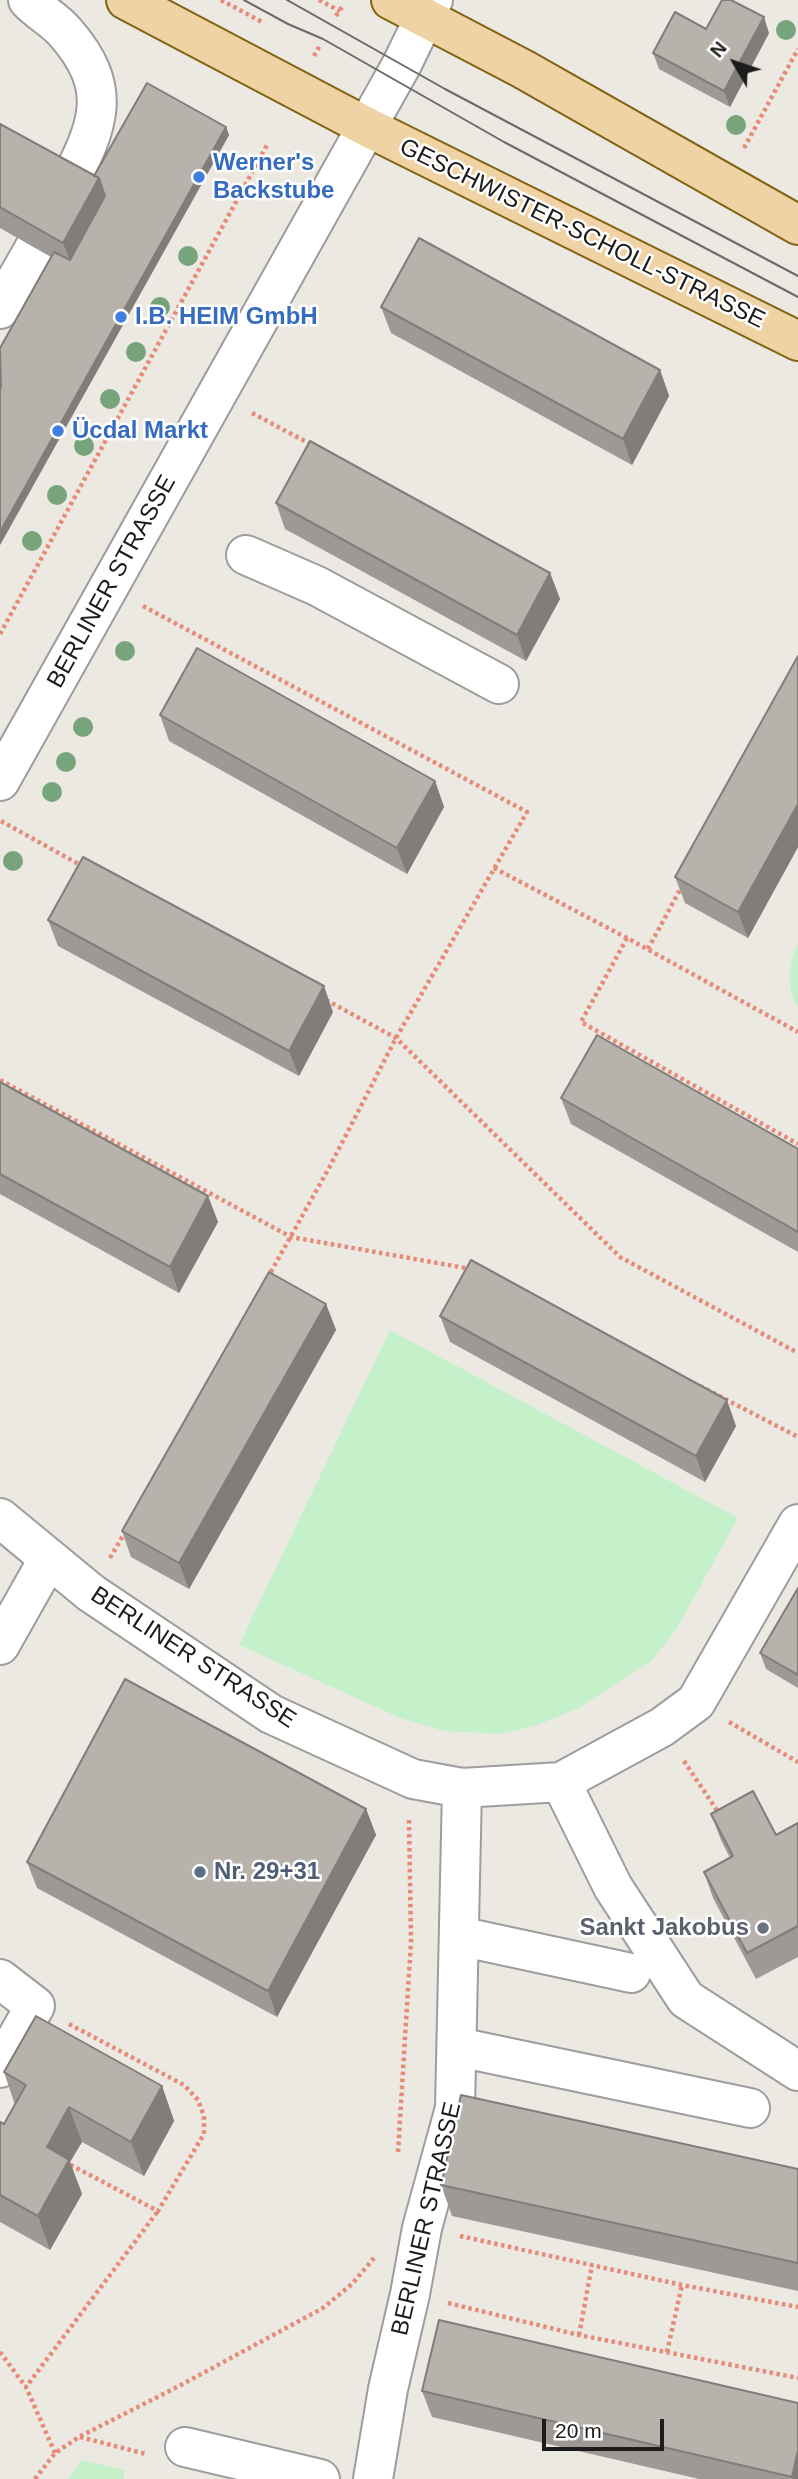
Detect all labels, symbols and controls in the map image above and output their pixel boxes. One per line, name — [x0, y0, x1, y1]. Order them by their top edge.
north arrow — [700, 28, 770, 98]
text: N — [706, 38, 731, 61]
street label: GESCHWISTER-SCHOLL-STRASSE — [395, 133, 769, 335]
place label: Werner's Backstube — [213, 149, 334, 205]
marker: Werner's Backstube — [191, 169, 207, 185]
place label: I.B. HEIM GmbH — [135, 303, 318, 331]
marker: I.B. HEIM GmbH — [113, 309, 129, 325]
place label: Ücdal Markt — [72, 417, 208, 445]
marker: Ücdal Markt — [50, 423, 66, 439]
street label: BERLINER STRASSE — [42, 471, 182, 693]
street label: BERLINER STRASSE — [85, 1581, 301, 1735]
place label: Nr. 29+31 — [214, 1858, 320, 1886]
marker: Nr. 29+31 — [192, 1864, 208, 1880]
place label: Sankt Jakobus — [580, 1914, 749, 1942]
marker: Sankt Jakobus — [755, 1920, 771, 1936]
street label: BERLINER STRASSE — [386, 2099, 468, 2339]
scale bar — [546, 2406, 668, 2450]
text: 20 m — [555, 2419, 602, 2442]

